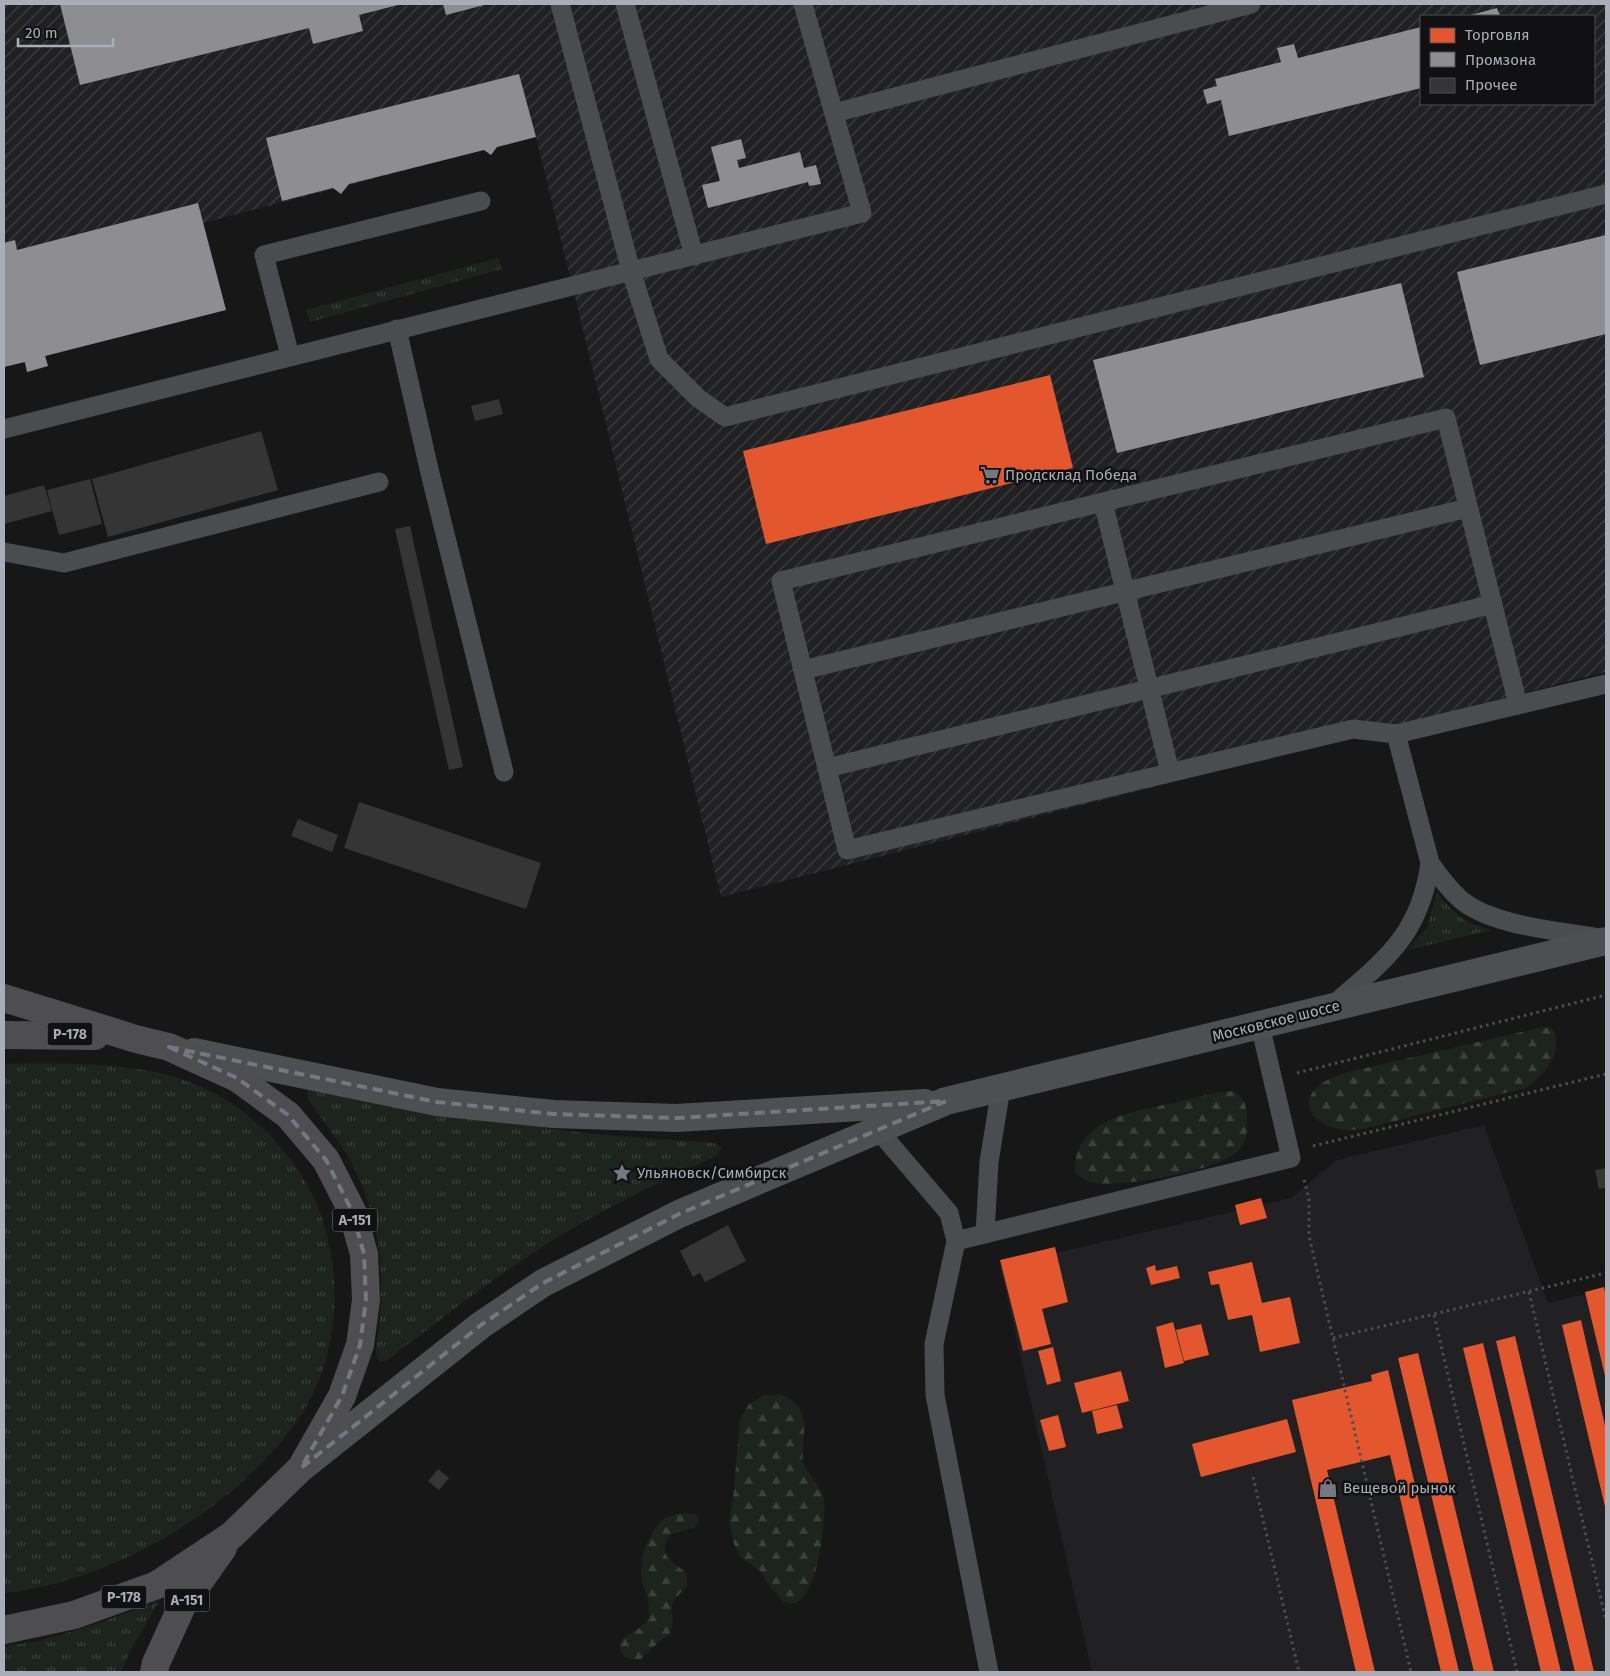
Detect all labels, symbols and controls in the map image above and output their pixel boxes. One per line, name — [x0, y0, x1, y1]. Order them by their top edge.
scale bar — [18, 15, 112, 47]
legend — [1420, 15, 1595, 105]
text: 20 m — [25, 24, 58, 42]
text: Торговля — [1465, 26, 1530, 44]
text: Промзона — [1465, 51, 1536, 69]
text: Прочее — [1465, 76, 1517, 94]
supermarket icon: Продсклад Победа — [979, 464, 1001, 486]
place label: Продсклад Победа — [1005, 466, 1137, 484]
street label: Московское шоссе — [1210, 996, 1342, 1046]
road number: Р-178 — [48, 1022, 92, 1046]
place icon: Ульяновск/Симбирск — [611, 1162, 633, 1184]
place label: Ульяновск/Симбирск — [637, 1164, 786, 1182]
road number: А-151 — [332, 1208, 378, 1232]
shop icon: Вещевой рынок — [1317, 1477, 1339, 1499]
place label: Вещевой рынок — [1343, 1479, 1456, 1497]
road number: Р-178 — [102, 1585, 146, 1608]
road number: А-151 — [164, 1588, 210, 1612]

